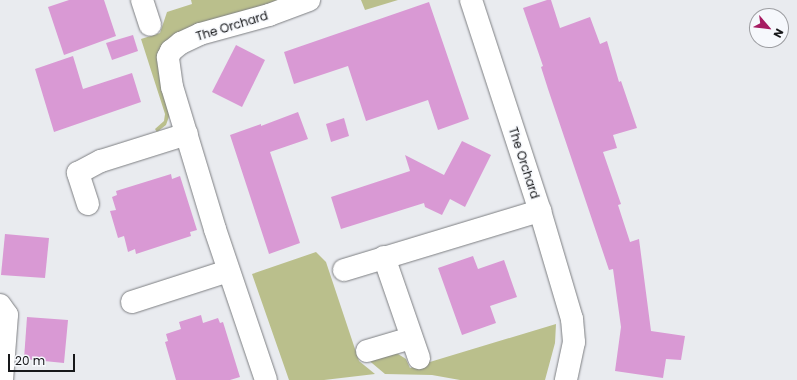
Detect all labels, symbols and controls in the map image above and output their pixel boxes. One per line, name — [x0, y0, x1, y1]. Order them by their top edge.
street label: The Orchard — [194, 8, 270, 44]
north arrow — [749, 8, 789, 48]
text: N — [770, 26, 788, 41]
street label: The Orchard — [506, 125, 542, 201]
scale bar — [10, 346, 77, 372]
text: 20 m — [15, 352, 45, 369]

